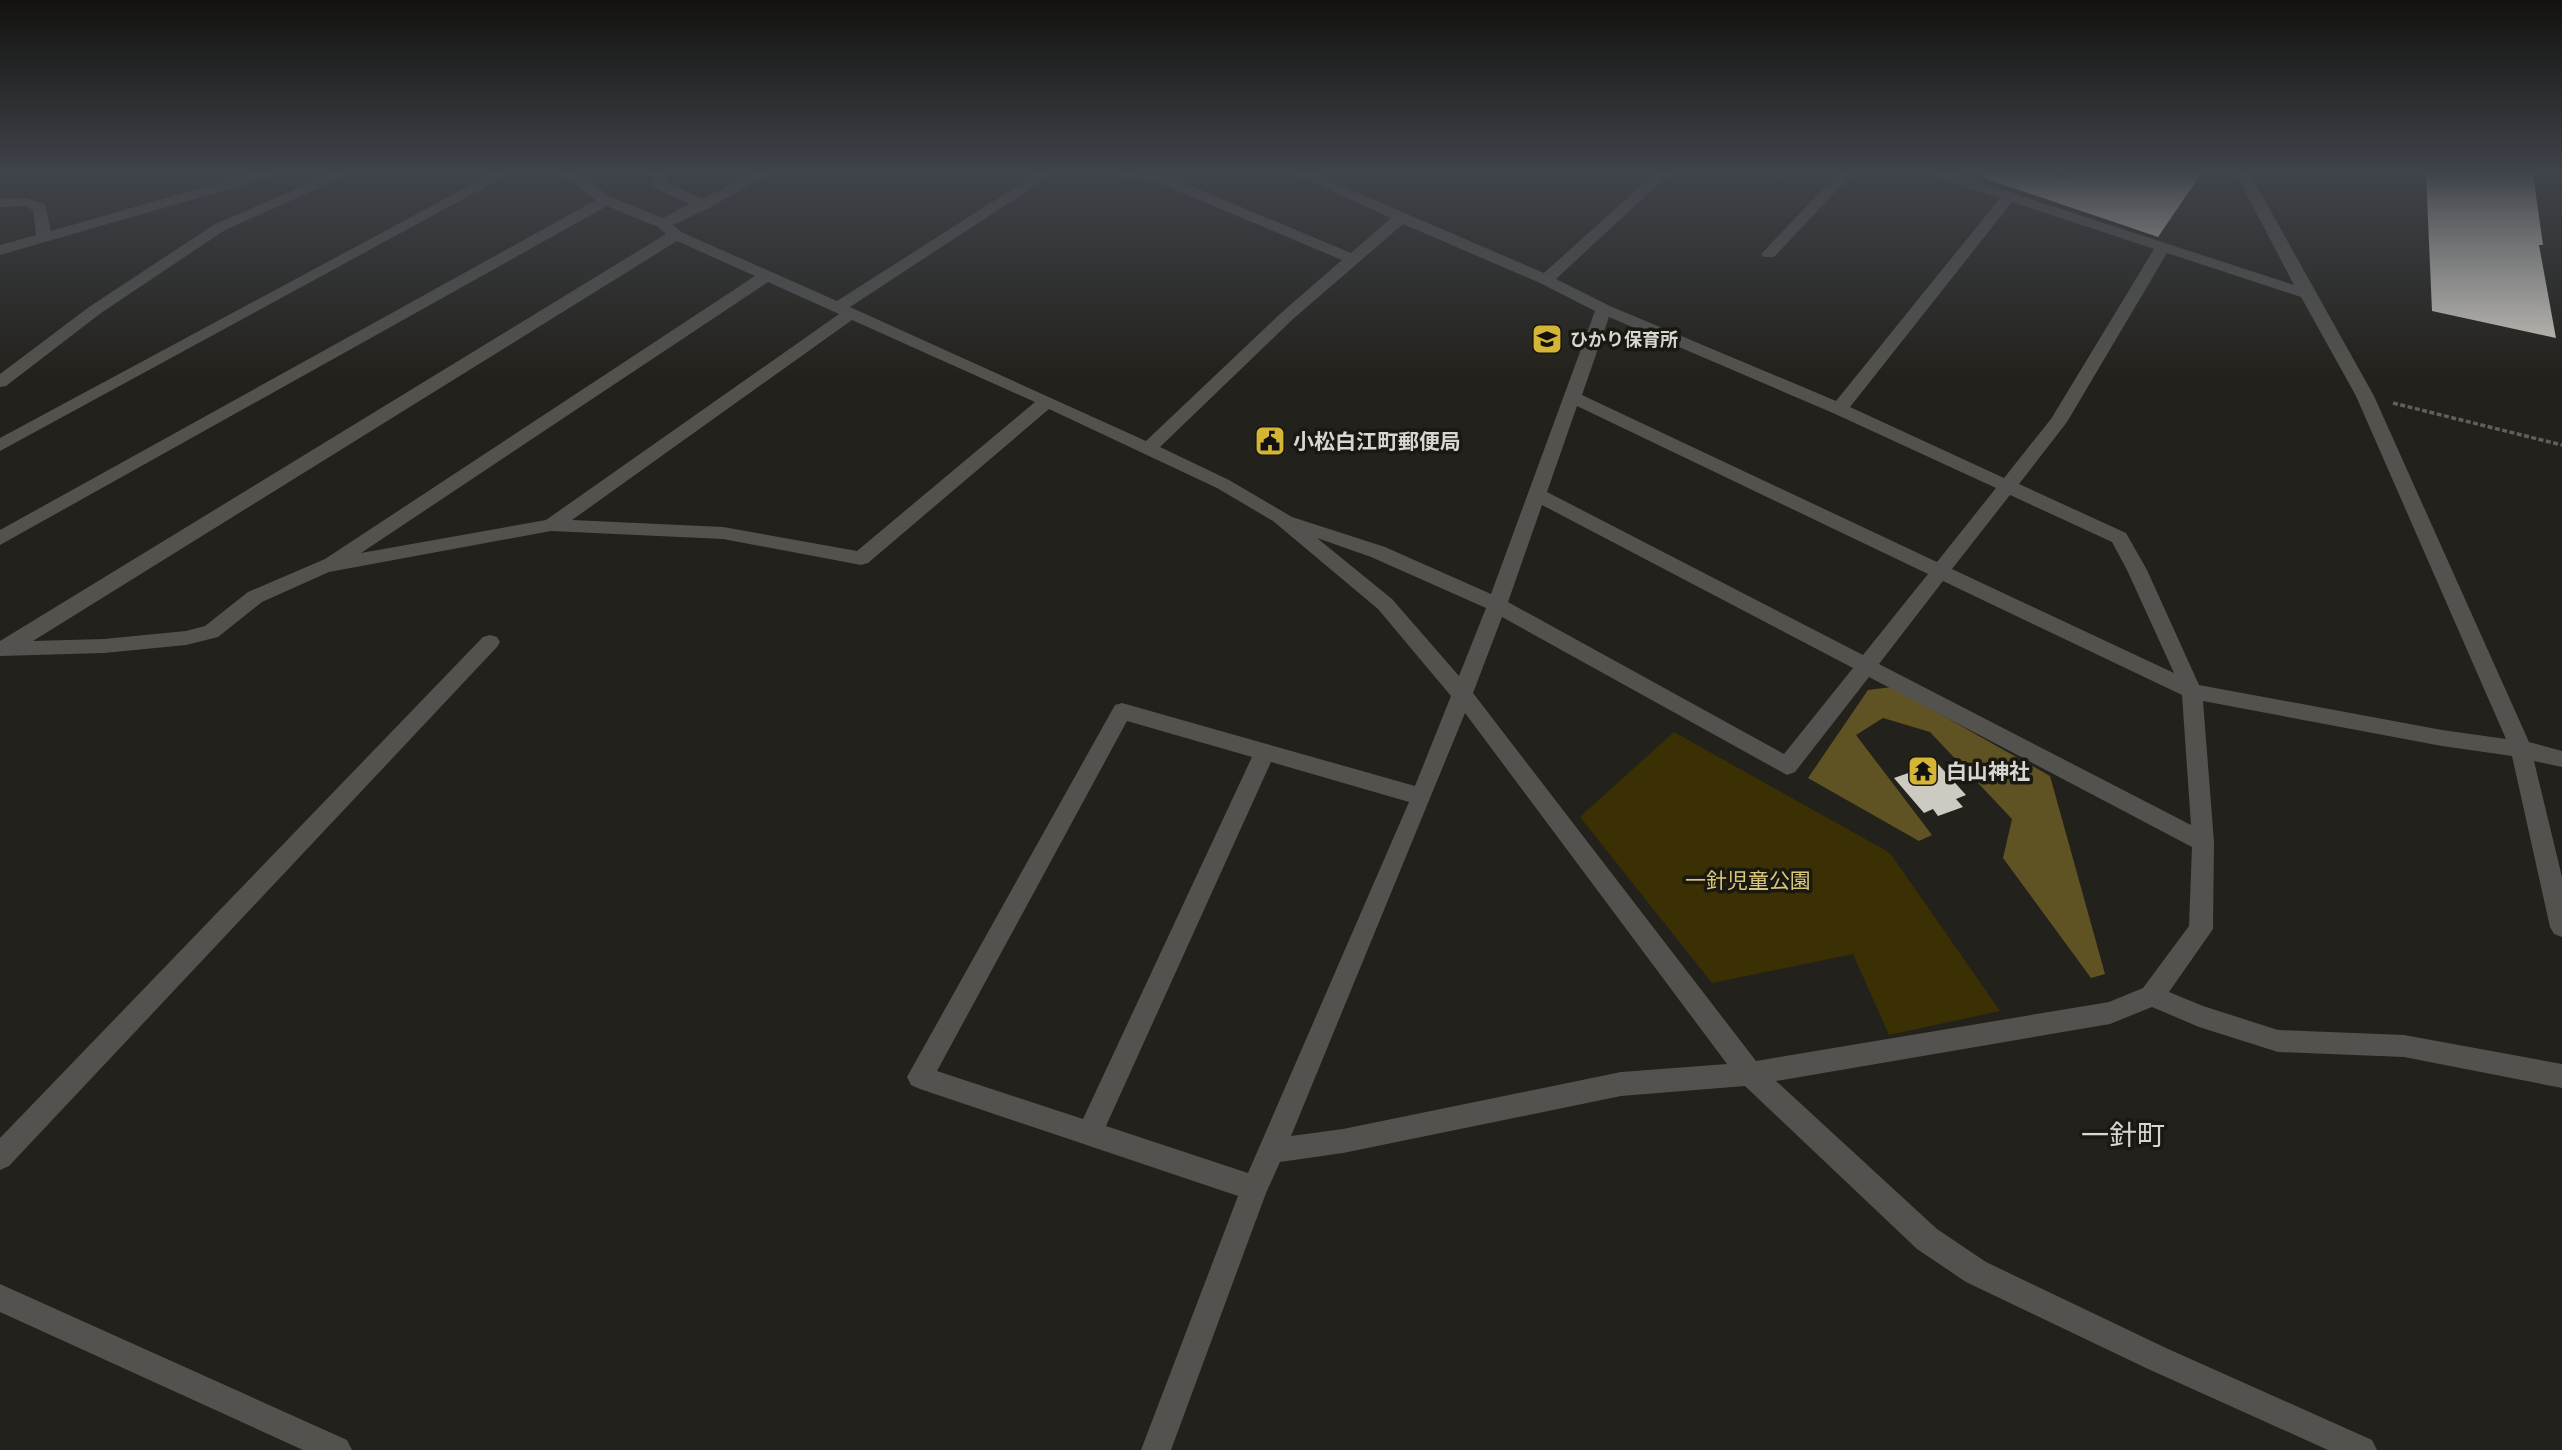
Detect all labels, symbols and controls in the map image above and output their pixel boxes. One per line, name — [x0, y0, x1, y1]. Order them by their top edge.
school or university icon: ひかり保育所 — [1530, 322, 1564, 356]
place label: ひかり保育所 — [1570, 329, 1678, 350]
public building icon: 小松白江町郵便局 — [1253, 424, 1287, 458]
place label: 小松白江町郵便局 — [1293, 429, 1461, 454]
temple icon: 白山神社 — [1906, 754, 1940, 788]
place label: 白山神社 — [1946, 759, 2030, 784]
park label: 一針児童公園 — [1685, 868, 1811, 893]
district label: 一針町 — [2081, 1119, 2165, 1152]

